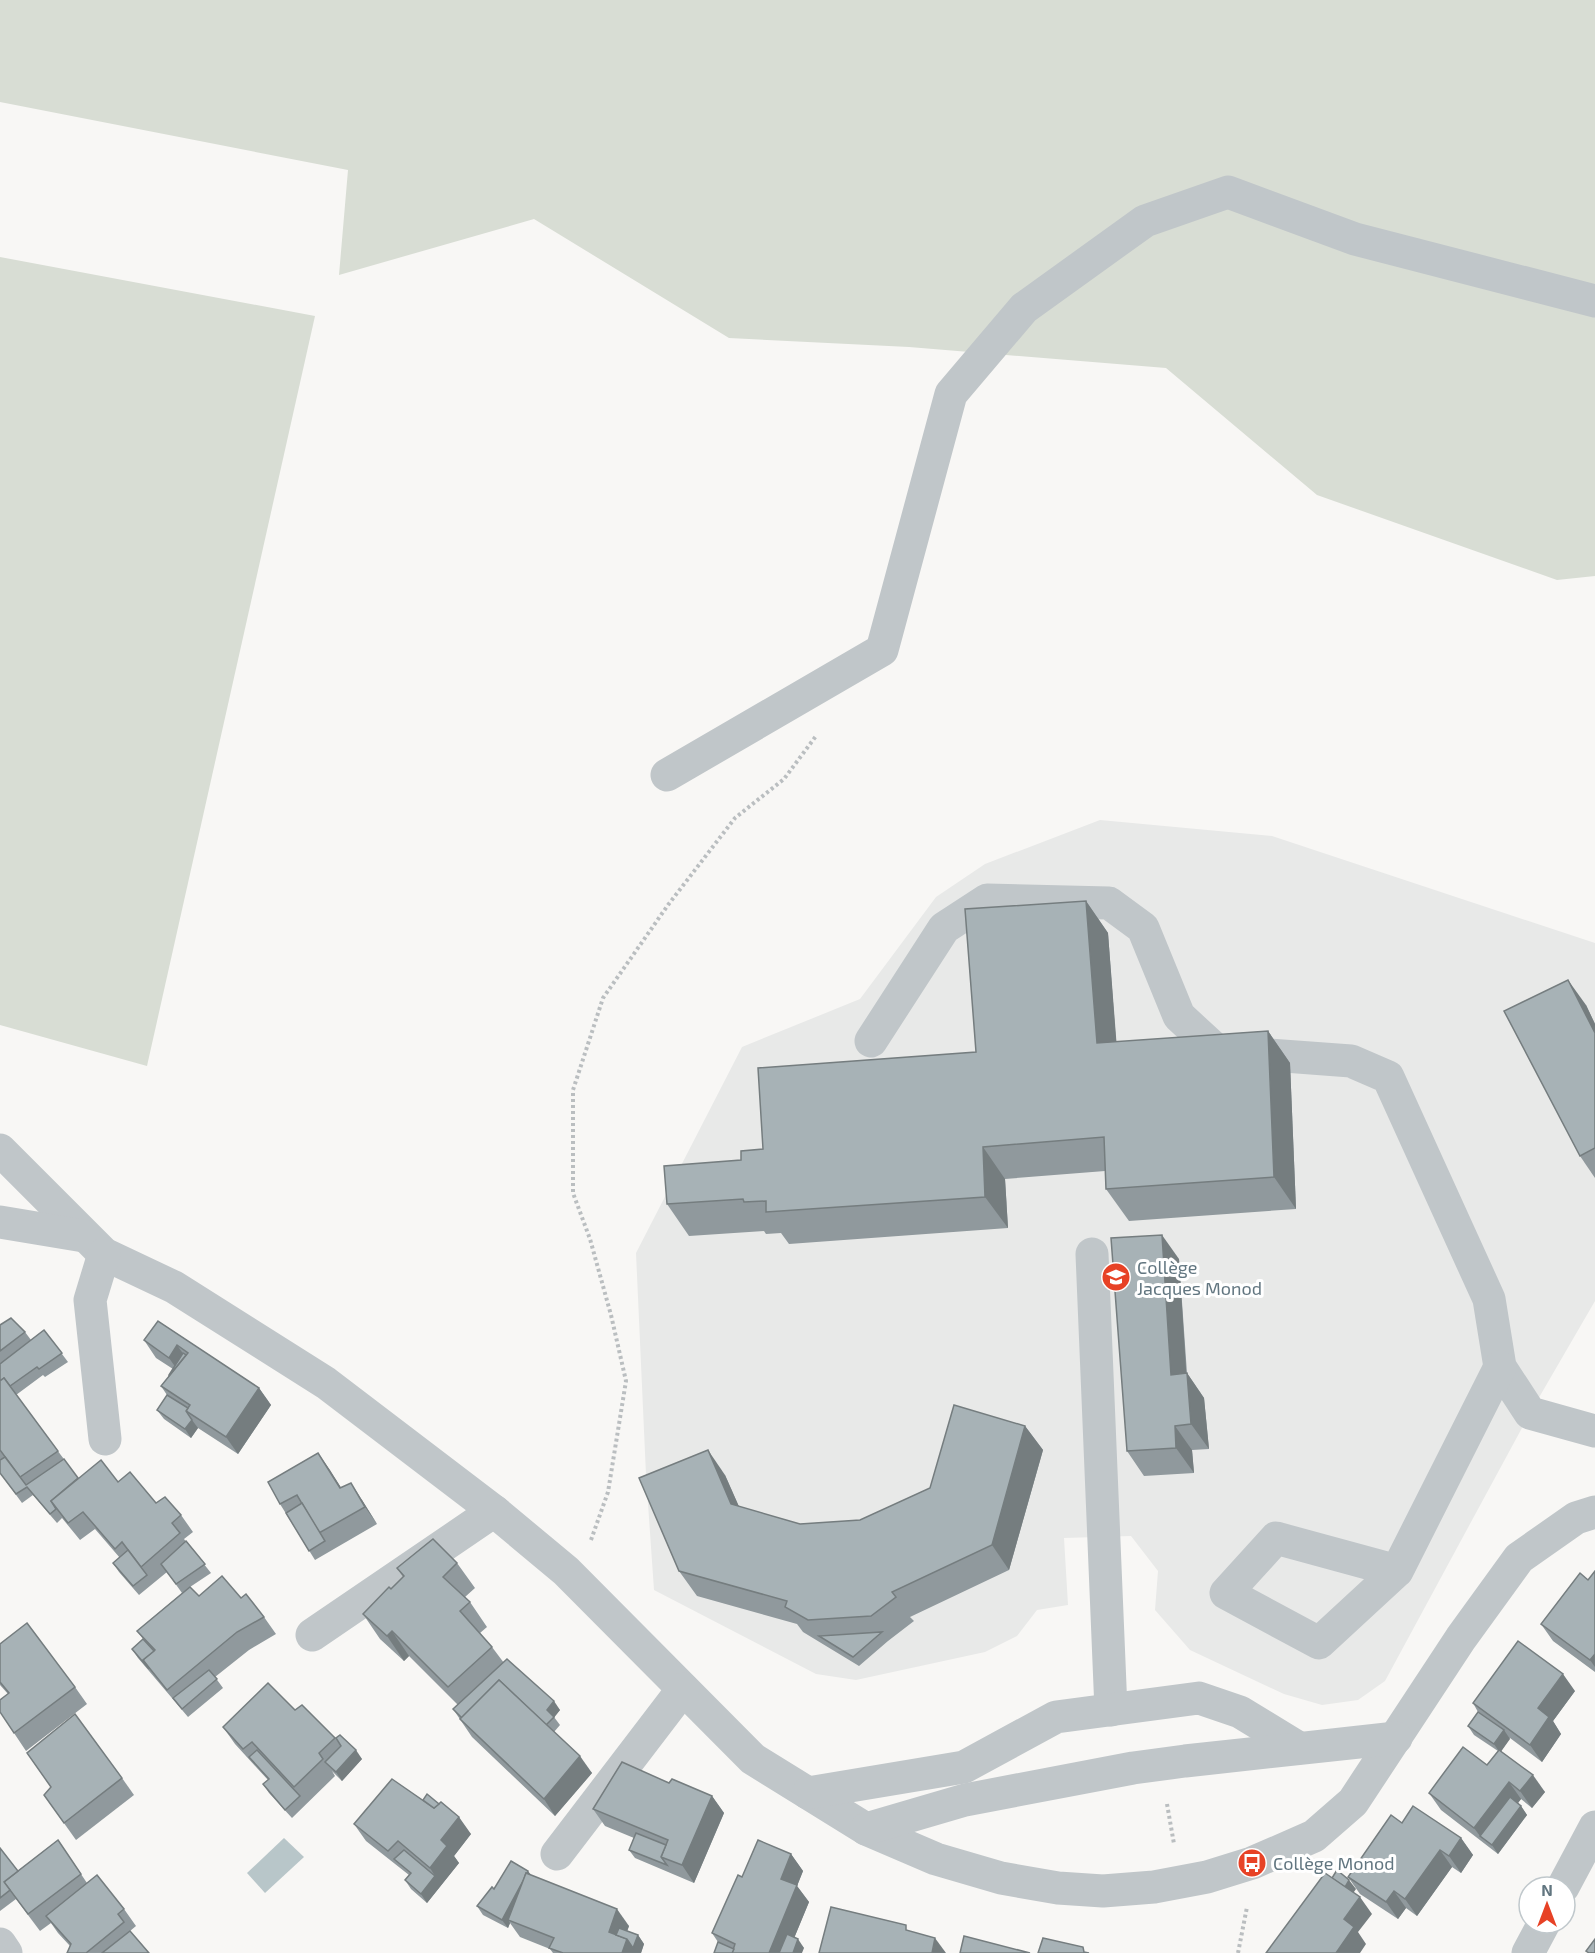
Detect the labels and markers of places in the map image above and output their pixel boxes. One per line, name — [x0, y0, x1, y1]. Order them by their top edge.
place label: Collège Jacques Monod — [1137, 1256, 1262, 1299]
school or university icon: Collège Jacques Monod — [1100, 1261, 1132, 1293]
bus stop icon: Collège Monod — [1236, 1847, 1268, 1879]
place label: Collège Monod — [1273, 1852, 1395, 1874]

